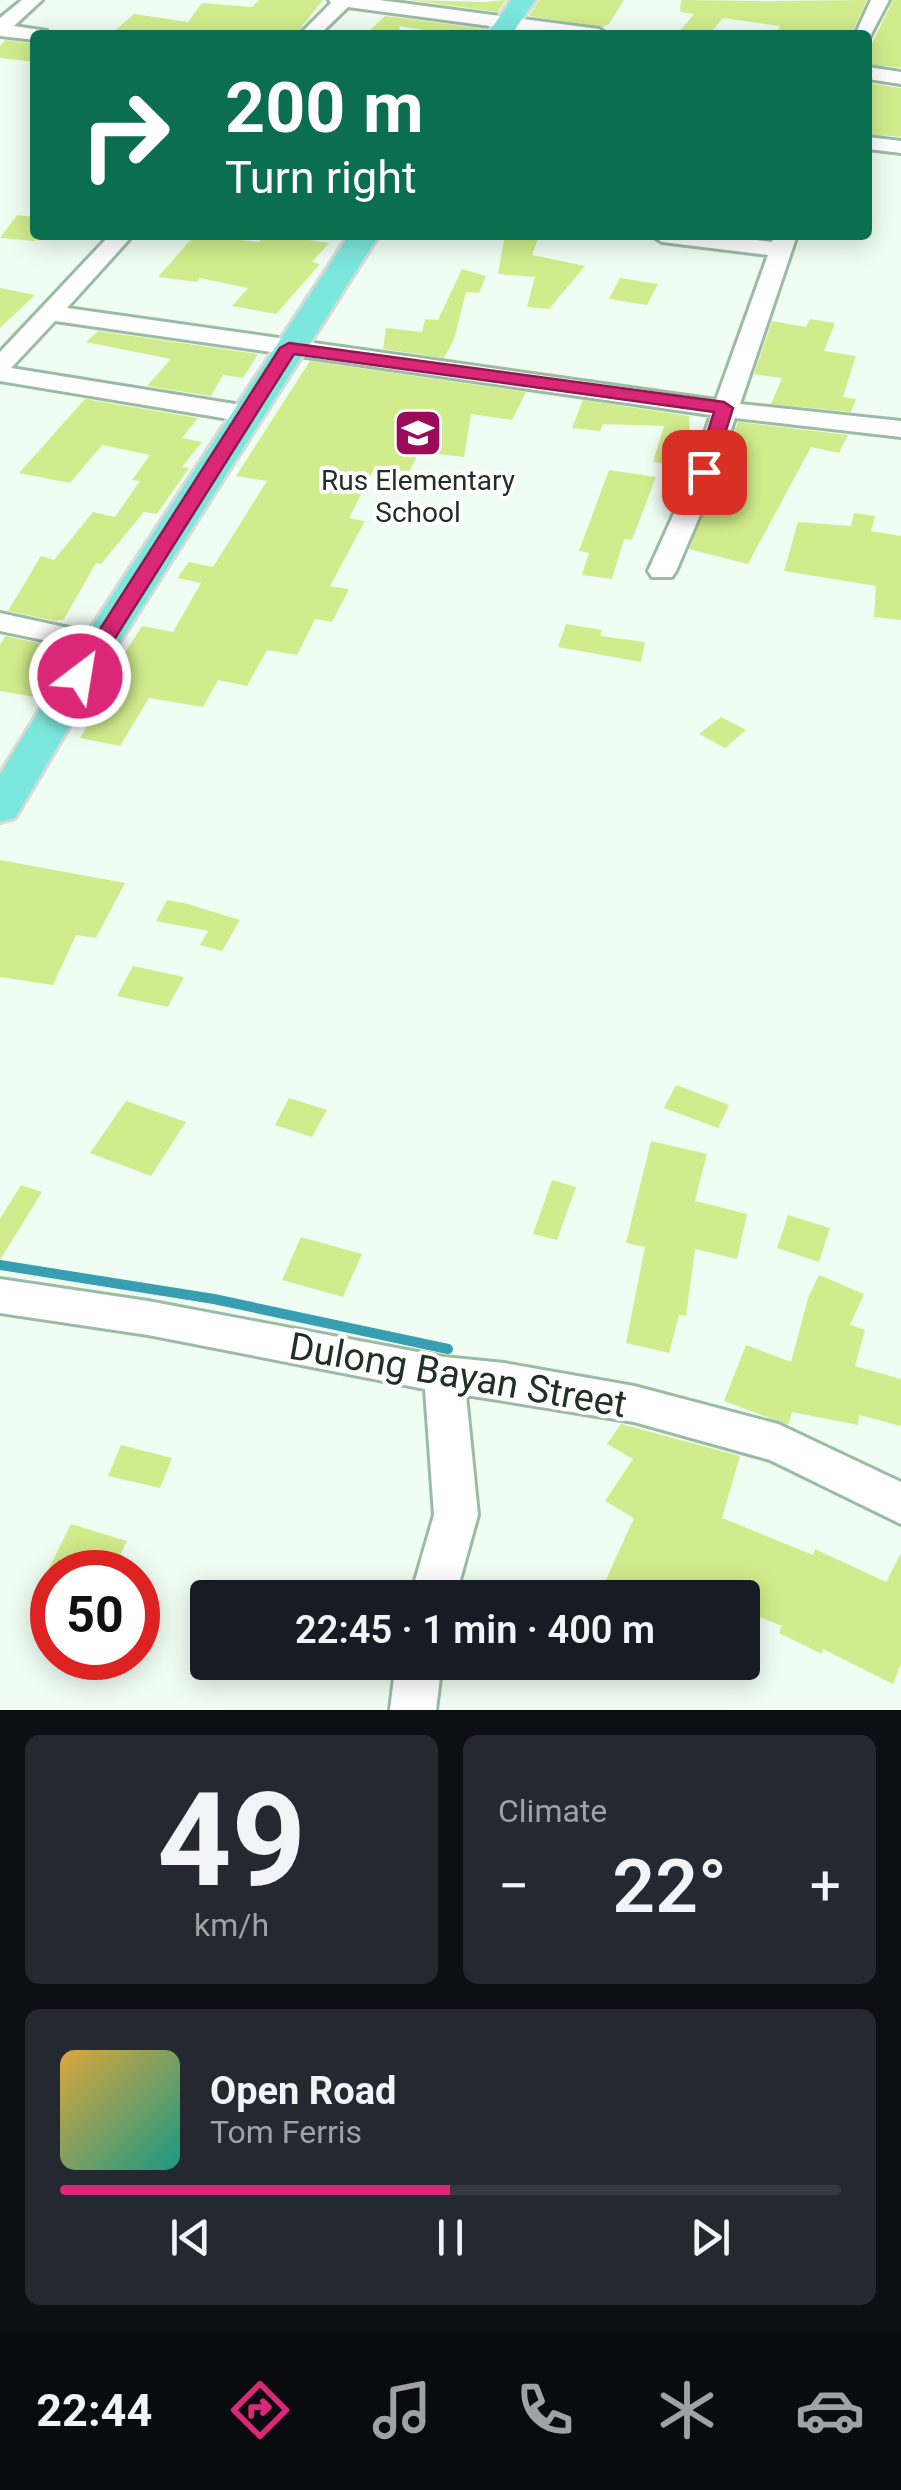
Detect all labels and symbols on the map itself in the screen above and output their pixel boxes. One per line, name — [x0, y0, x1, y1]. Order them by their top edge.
school or university icon: Rus Elementary School — [392, 407, 444, 459]
pin — [662, 430, 747, 515]
place label: Rus Elementary School — [321, 464, 515, 529]
position arrow — [28, 624, 132, 728]
street label: Dulong Bayan Street — [286, 1324, 630, 1426]
speed limit sign: 50 — [30, 1550, 160, 1680]

